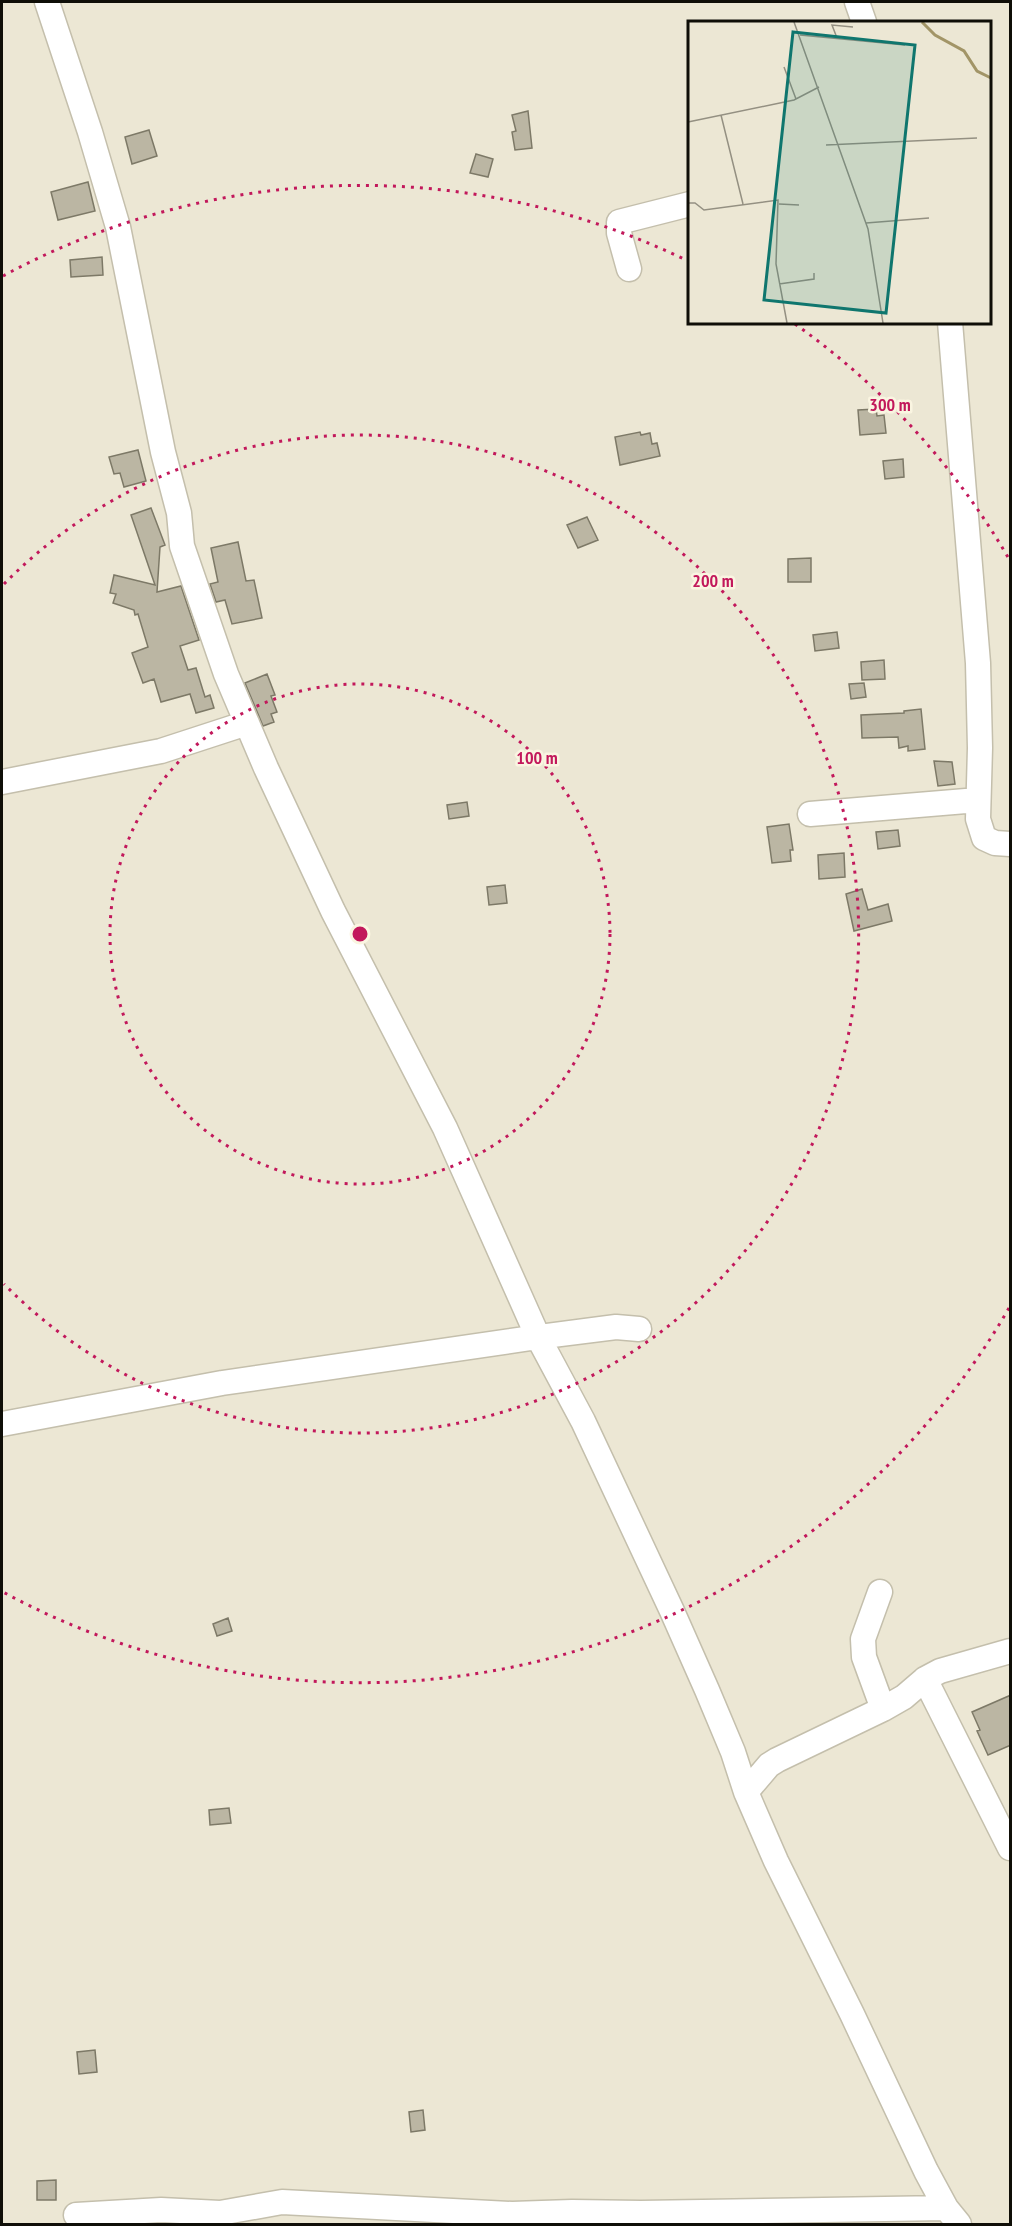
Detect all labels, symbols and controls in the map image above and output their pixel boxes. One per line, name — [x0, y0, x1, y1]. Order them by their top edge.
inset map — [688, 21, 991, 324]
text: 300 m — [869, 393, 911, 416]
text: 200 m — [692, 569, 734, 592]
text: 100 m — [516, 746, 558, 769]
centre of rings — [350, 924, 370, 944]

